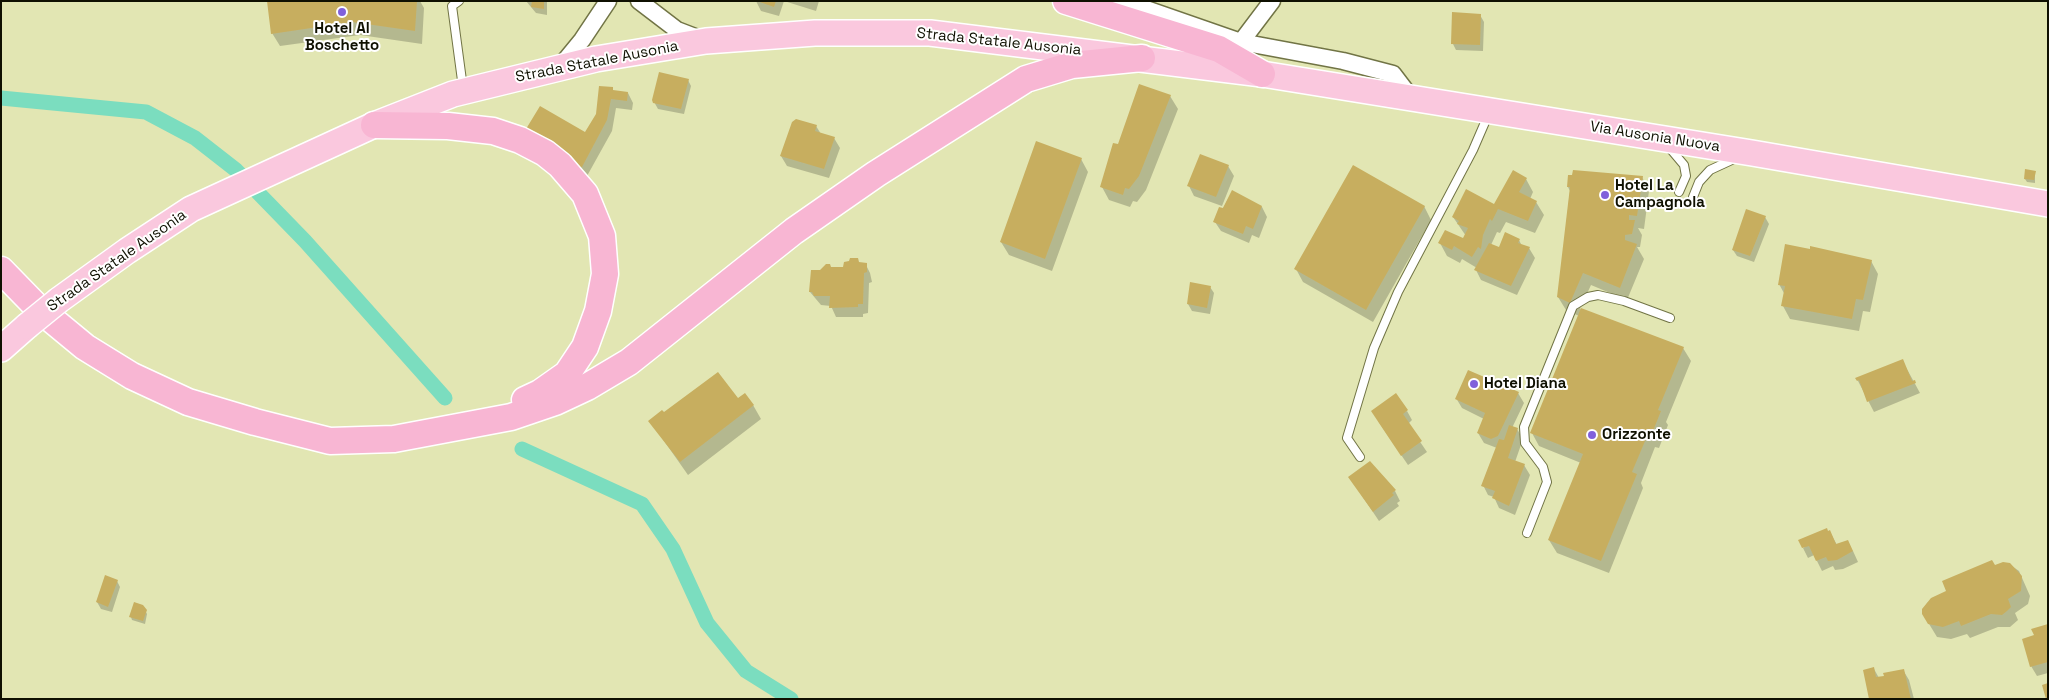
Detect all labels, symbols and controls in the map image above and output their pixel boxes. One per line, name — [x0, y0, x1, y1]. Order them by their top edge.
marker: Hotel Al Boschetto — [336, 6, 348, 18]
place label: Hotel Al Boschetto — [305, 20, 379, 55]
street label: Strada Statale Ausonia — [916, 24, 1082, 60]
street label: Strada Statale Ausonia — [514, 37, 680, 87]
street label: Via Ausonia Nuova — [1589, 118, 1721, 156]
place label: Hotel La Campagnola — [1615, 177, 1705, 212]
marker: Hotel La Campagnola — [1599, 189, 1611, 201]
street label: Strada Statale Ausonia — [44, 206, 190, 316]
place label: Hotel Diana — [1484, 375, 1566, 393]
marker: Hotel Diana — [1468, 378, 1480, 390]
place label: Orizzonte — [1602, 426, 1671, 444]
marker: Orizzonte — [1586, 429, 1598, 441]

